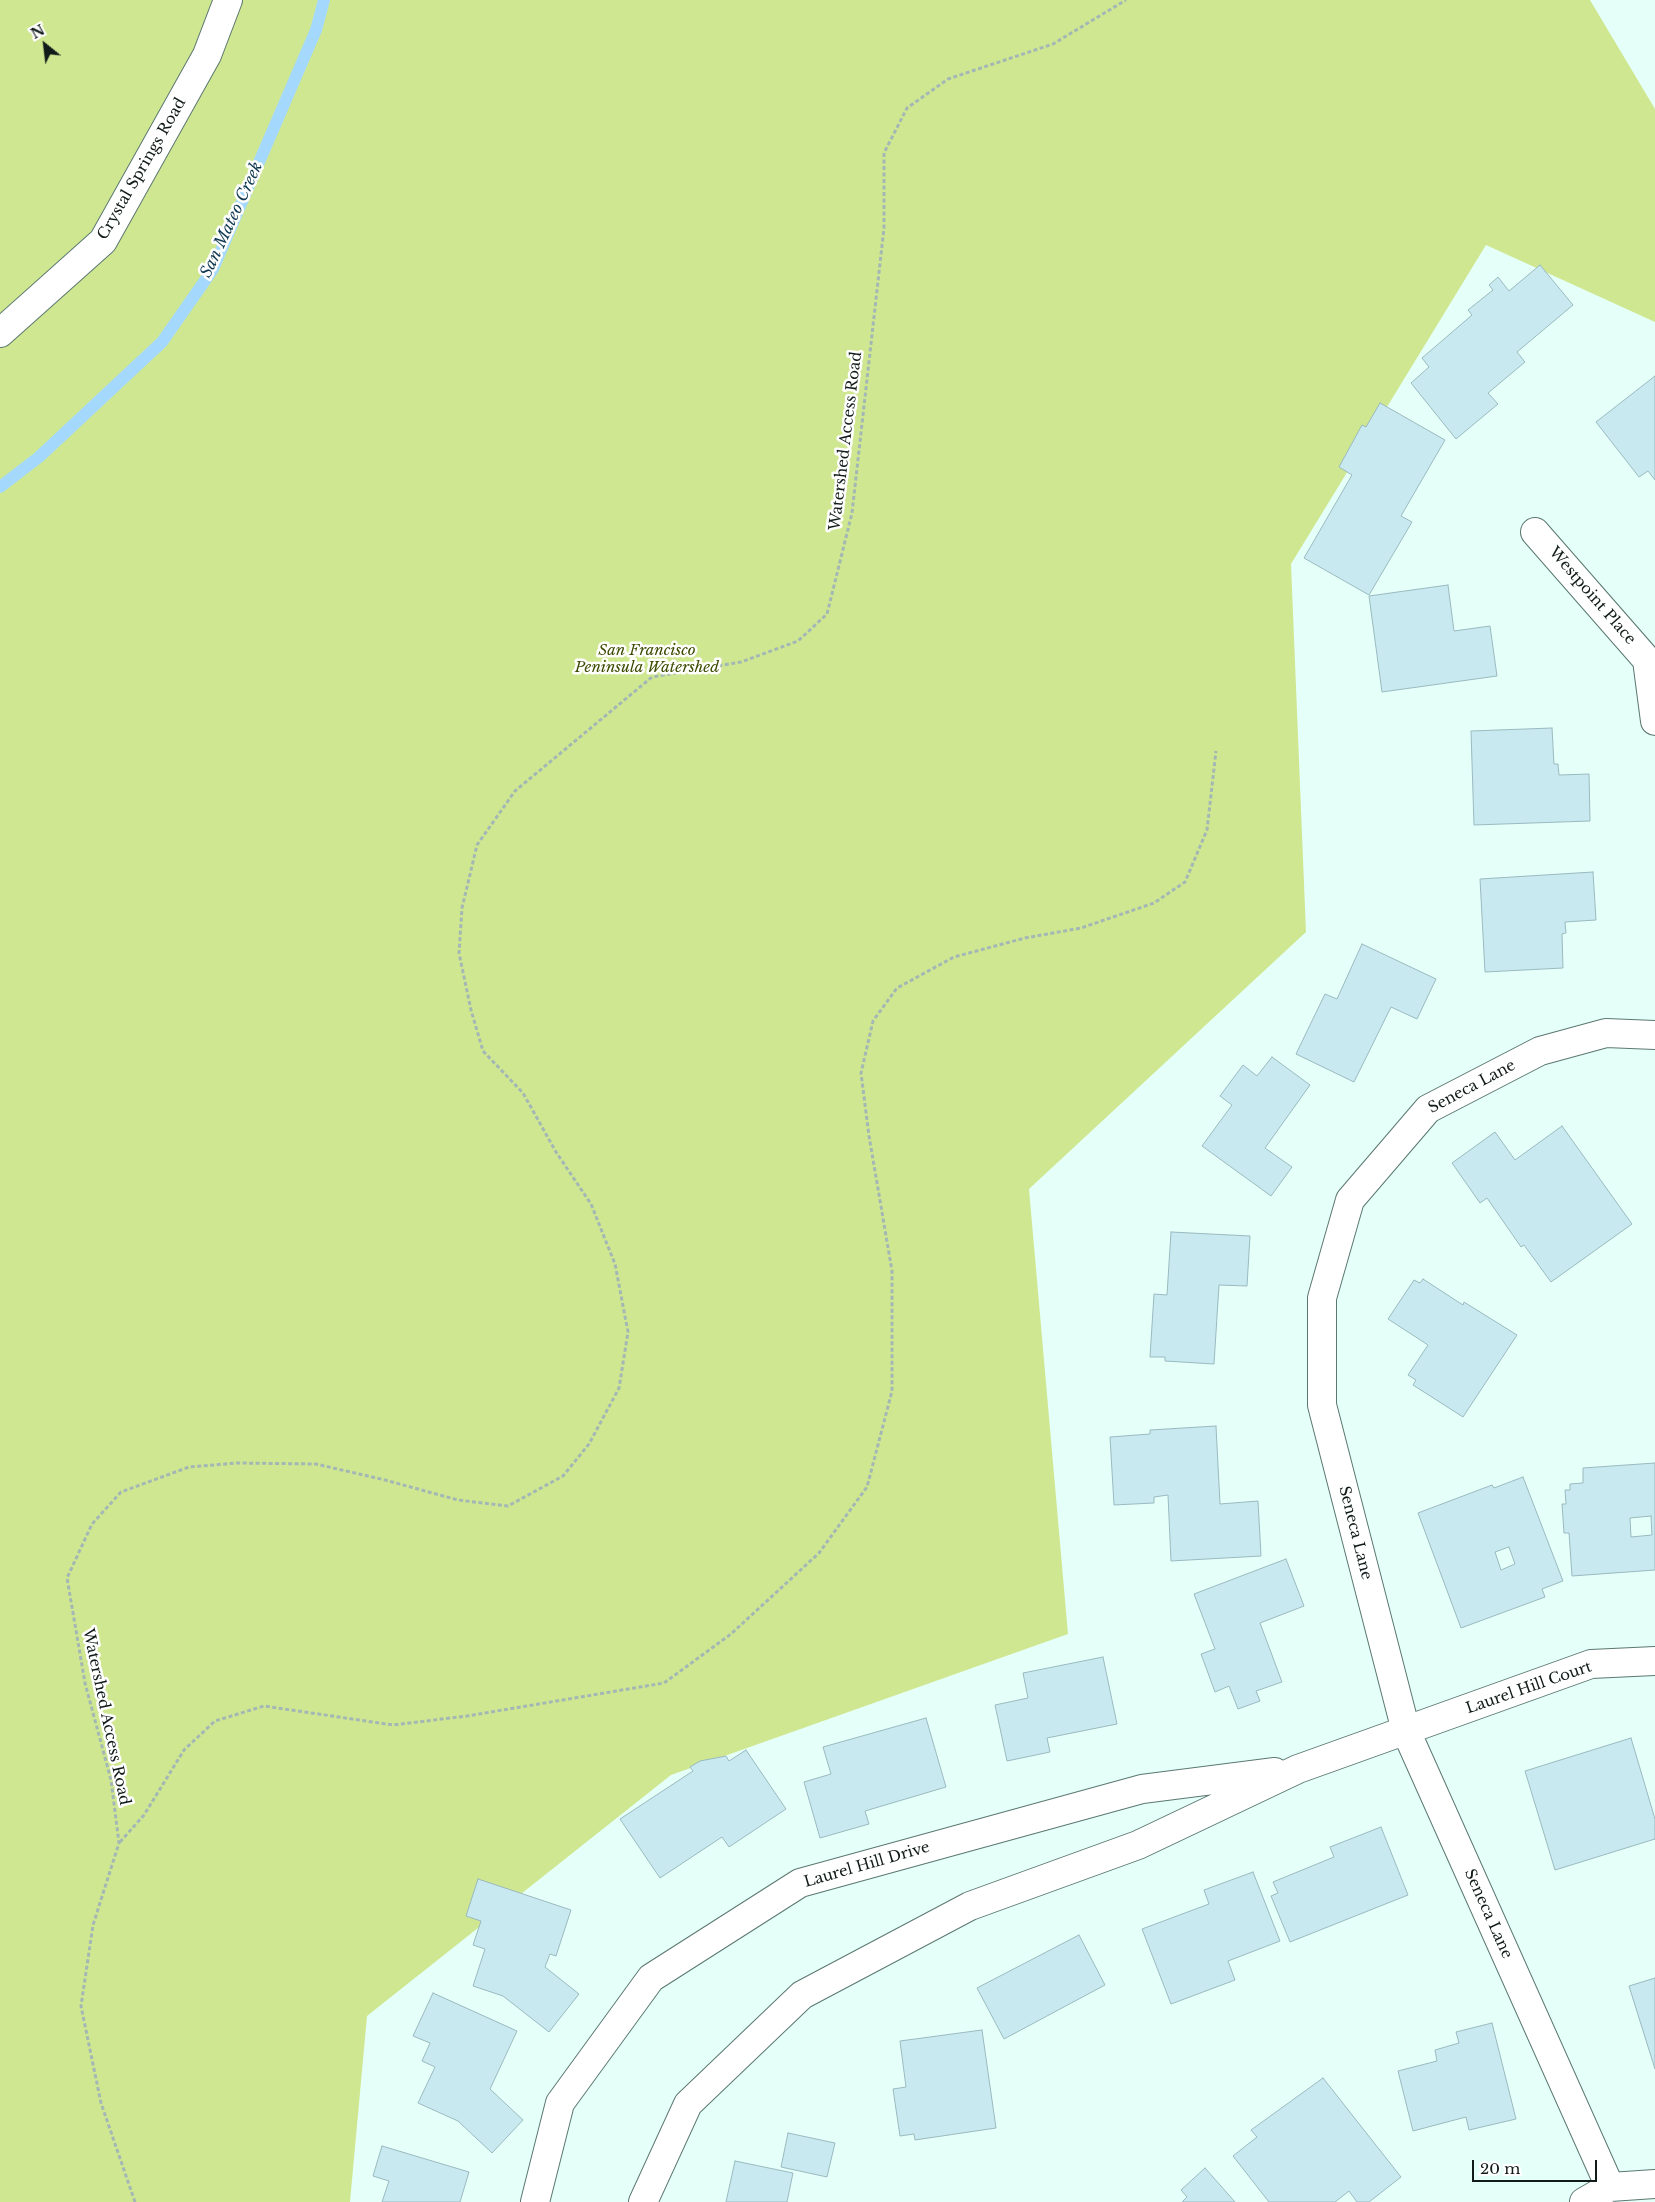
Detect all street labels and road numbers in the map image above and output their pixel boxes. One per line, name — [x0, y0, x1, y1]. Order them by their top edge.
street label: Crystal Springs Road — [94, 95, 190, 243]
street label: Watershed Access Road — [826, 351, 866, 531]
street label: Westpoint Place — [1545, 544, 1639, 648]
street label: Seneca Lane — [1425, 1057, 1519, 1117]
street label: Seneca Lane — [1335, 1484, 1375, 1582]
street label: Watershed Access Road — [78, 1627, 134, 1807]
street label: Laurel Hill Court — [1464, 1658, 1594, 1718]
street label: Laurel Hill Drive — [802, 1838, 932, 1892]
street label: Seneca Lane — [1460, 1866, 1516, 1962]

